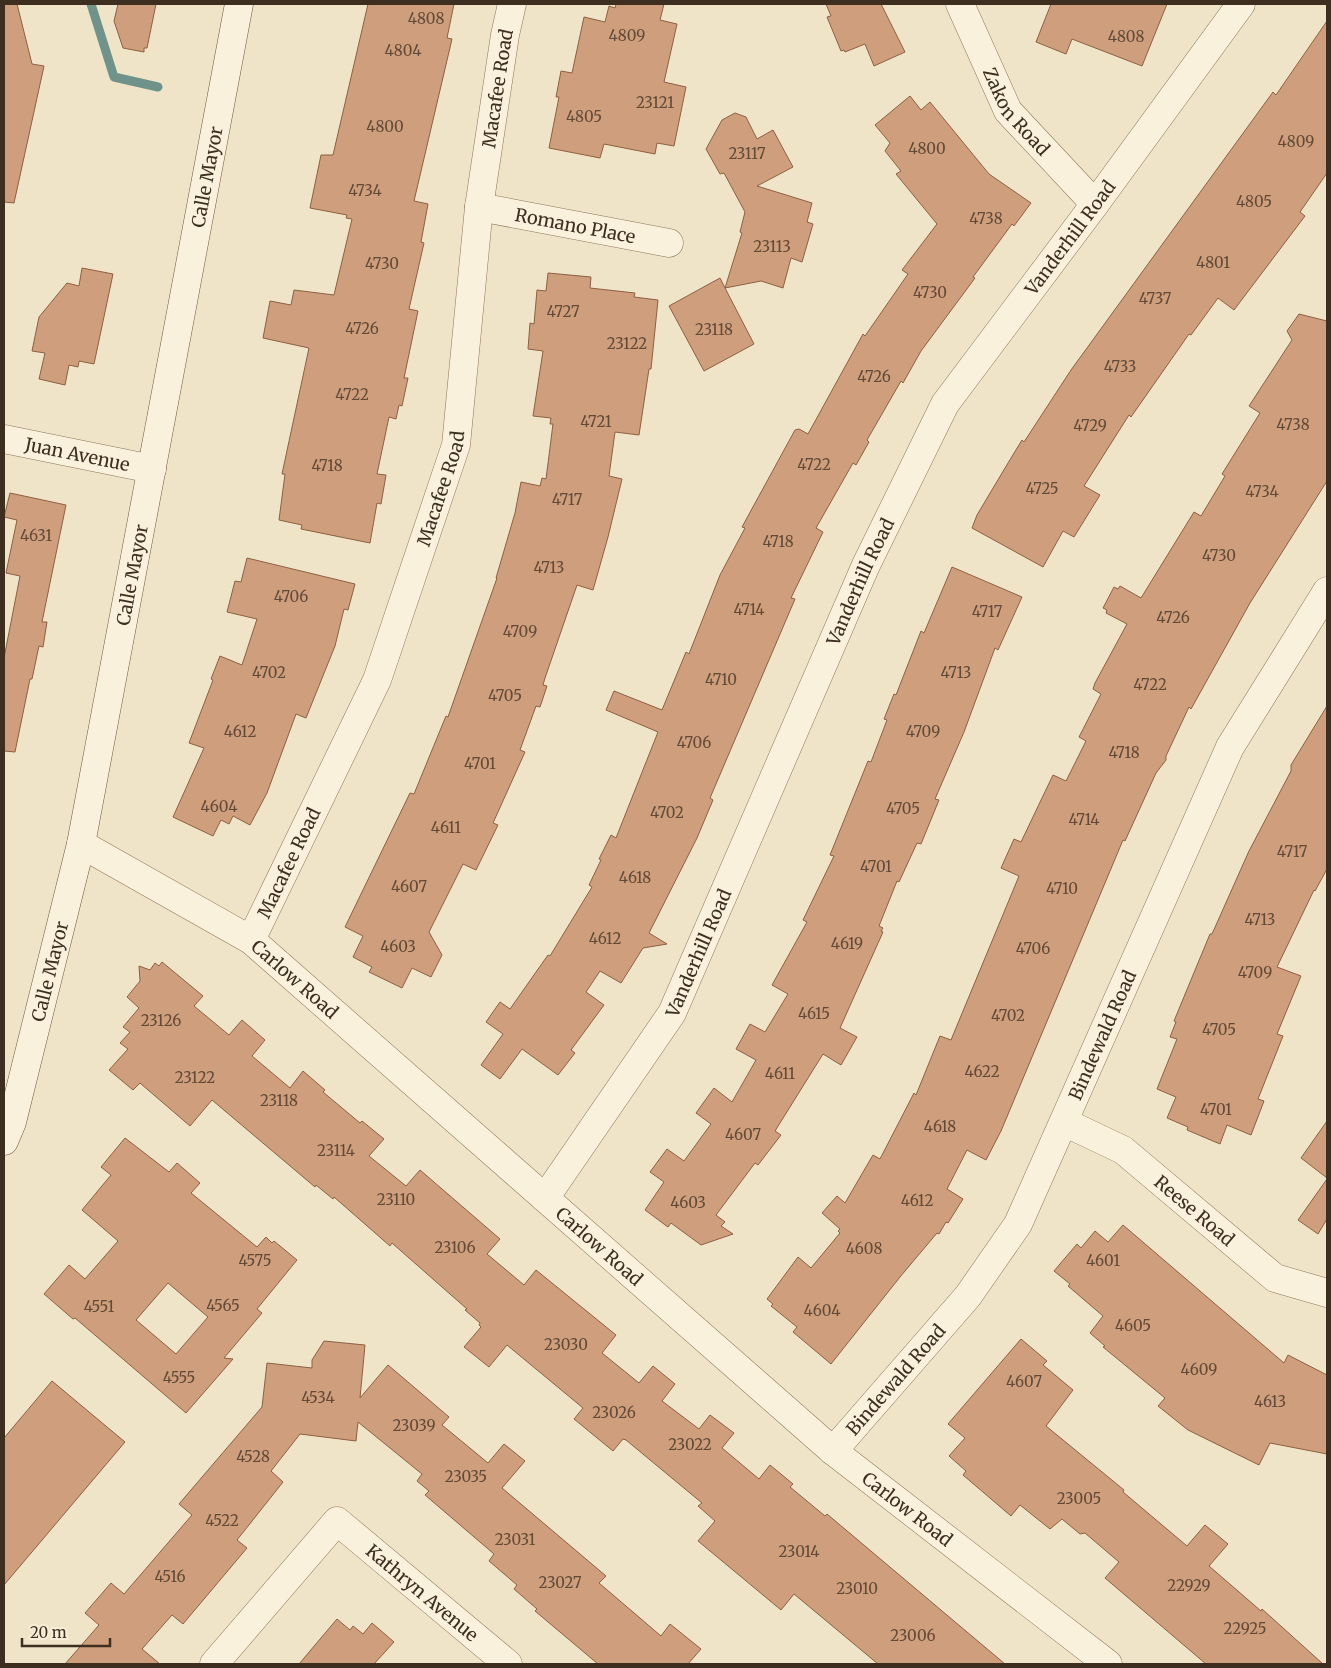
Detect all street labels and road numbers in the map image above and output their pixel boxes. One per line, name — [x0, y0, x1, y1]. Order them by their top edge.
street label: Macafee Road — [477, 26, 518, 149]
street label: Zakon Road — [978, 64, 1055, 160]
street label: Calle Mayor — [186, 124, 227, 229]
street label: Vanderhill Road — [1019, 175, 1120, 300]
street label: Romano Place — [513, 203, 637, 248]
street label: Macafee Road — [411, 430, 469, 549]
street label: Juan Avenue — [22, 432, 132, 476]
street label: Vanderhill Road — [821, 514, 899, 650]
street label: Calle Mayor — [111, 522, 152, 627]
street label: Macafee Road — [252, 803, 325, 922]
street label: Vanderhill Road — [660, 885, 736, 1021]
street label: Calle Mayor — [26, 919, 73, 1024]
street label: Carlow Road — [247, 934, 344, 1023]
street label: Bindewald Road — [1063, 966, 1141, 1104]
street label: Reese Road — [1150, 1170, 1240, 1251]
street label: Carlow Road — [551, 1202, 648, 1290]
street label: Bindewald Road — [841, 1319, 950, 1440]
street label: Carlow Road — [858, 1466, 958, 1551]
street label: Kathryn Avenue — [362, 1539, 483, 1646]

